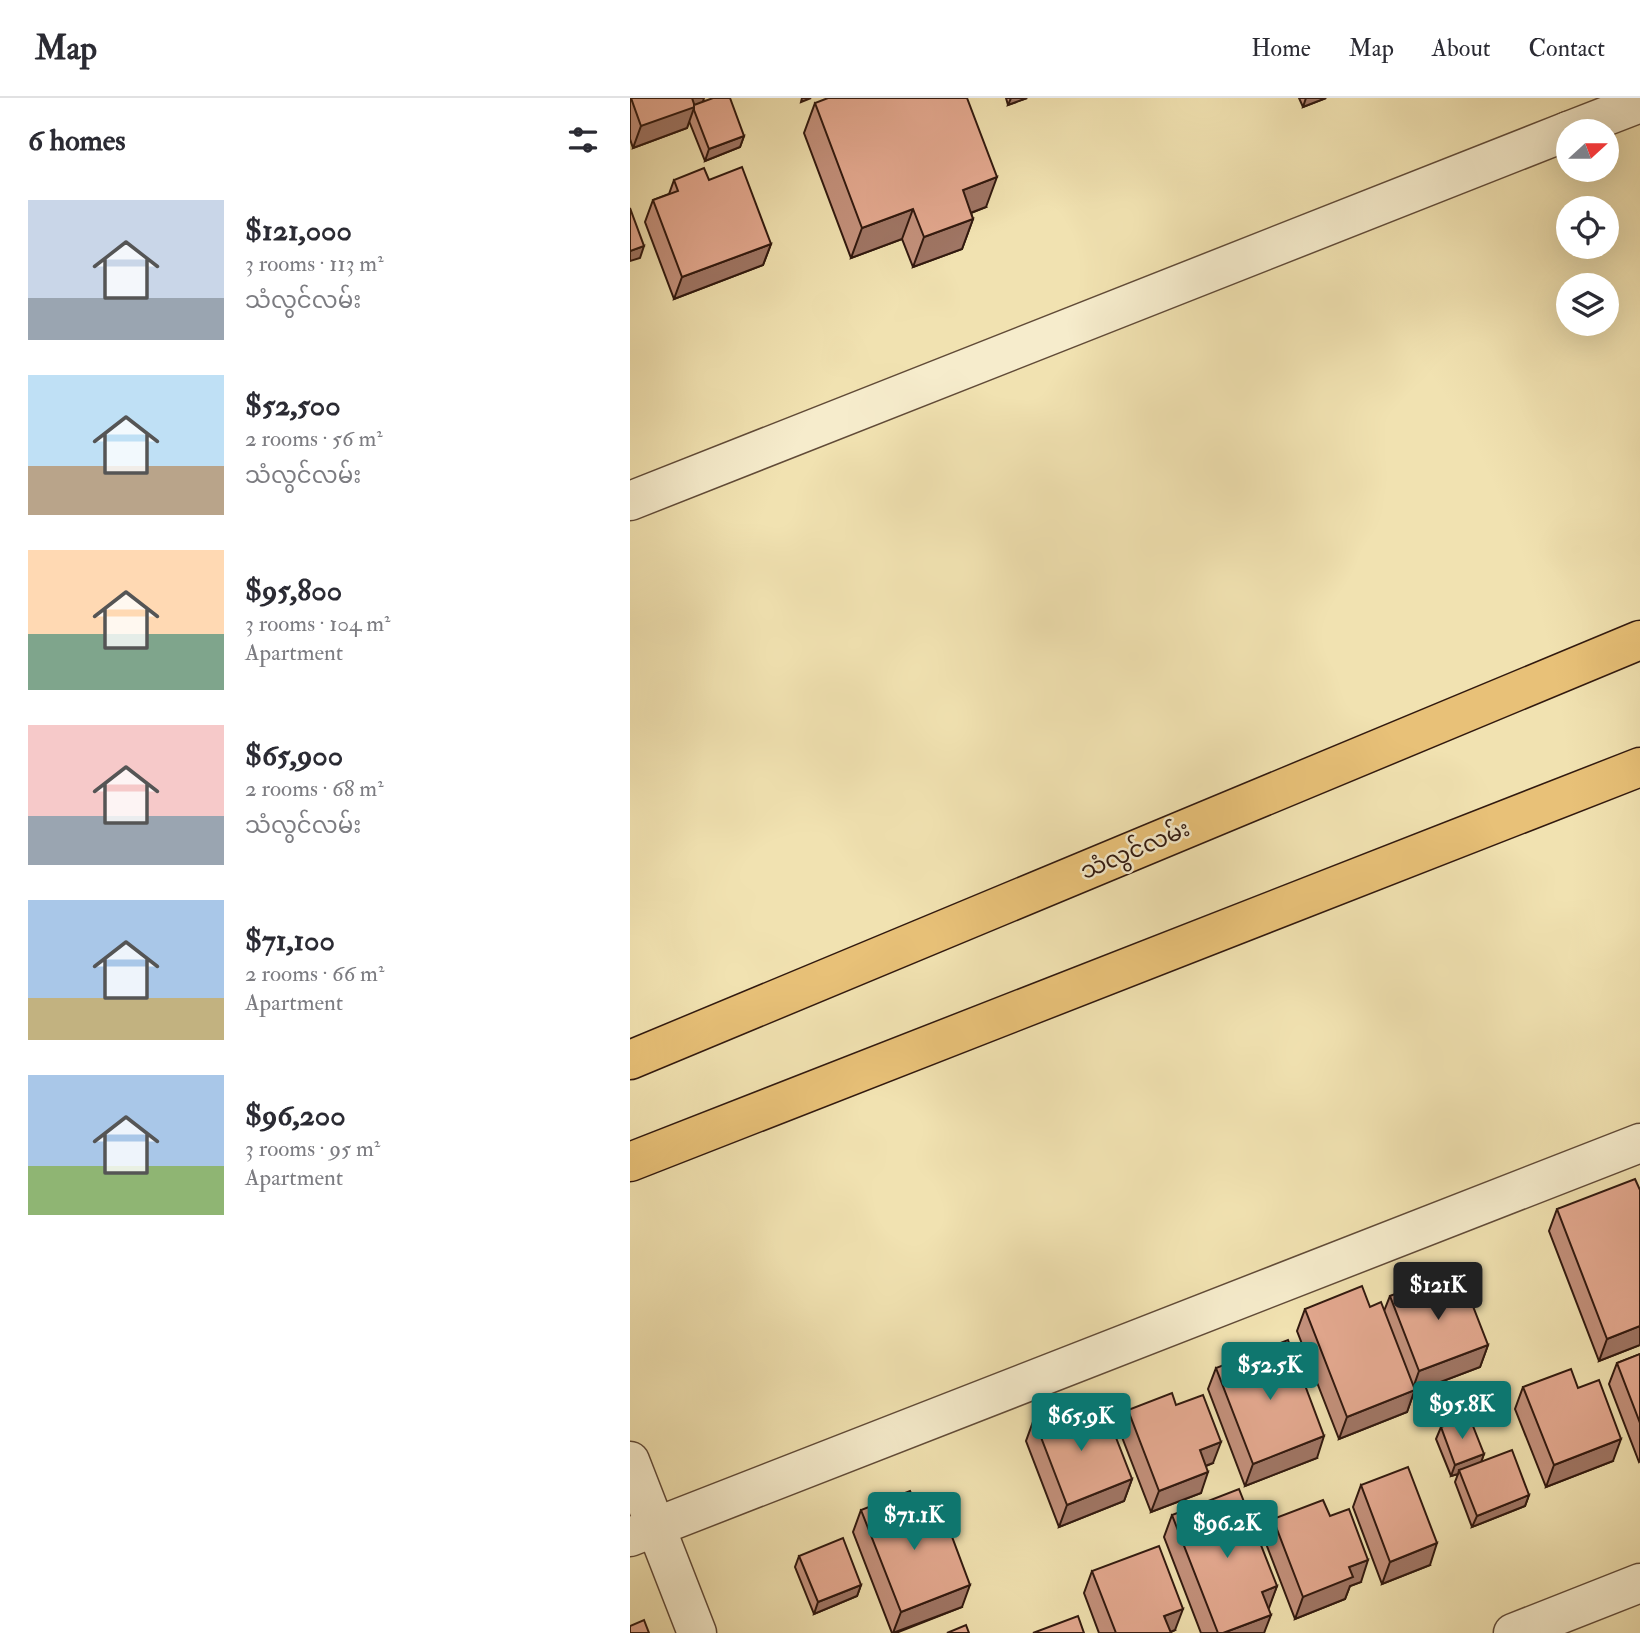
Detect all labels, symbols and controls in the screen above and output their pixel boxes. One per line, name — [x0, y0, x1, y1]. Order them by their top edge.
text: Map — [35, 28, 97, 69]
text: Home — [1251, 33, 1311, 64]
text: Map — [1349, 33, 1394, 64]
text: About — [1432, 33, 1491, 64]
text: Contact — [1529, 33, 1605, 64]
north arrow — [1556, 119, 1619, 182]
map controls — [1556, 119, 1619, 336]
icon: filters — [564, 121, 602, 159]
text: 6 homes — [28, 122, 126, 159]
button: locate — [1556, 196, 1619, 259]
text: $121,000 — [245, 212, 352, 249]
icon: home — [84, 228, 168, 312]
text: 3 rooms · 113 m² — [245, 249, 384, 278]
button: layers — [1556, 273, 1619, 336]
text: သံလွင်လမ်း — [245, 286, 361, 315]
text: $52,500 — [245, 387, 341, 424]
icon: home — [84, 403, 168, 487]
text: 2 rooms · 56 m² — [245, 424, 383, 453]
text: သံလွင်လမ်း — [245, 461, 361, 490]
text: $95,800 — [245, 572, 342, 609]
icon: home — [84, 578, 168, 662]
text: 3 rooms · 104 m² — [245, 609, 391, 638]
text: Apartment — [245, 638, 343, 667]
text: $65,900 — [245, 737, 343, 774]
icon: home — [84, 753, 168, 837]
text: 2 rooms · 68 m² — [245, 774, 384, 803]
text: သံလွင်လမ်း — [245, 811, 361, 840]
street label: သံလွင်လမ်း — [1075, 812, 1195, 889]
text: $71,100 — [245, 922, 335, 959]
icon: home — [84, 928, 168, 1012]
text: 2 rooms · 66 m² — [245, 959, 384, 988]
text: Apartment — [245, 988, 343, 1017]
text: $96,200 — [245, 1097, 346, 1134]
icon: home — [84, 1103, 168, 1187]
text: 3 rooms · 95 m² — [245, 1134, 380, 1163]
text: Apartment — [245, 1163, 343, 1192]
pin: $121K — [1389, 1262, 1487, 1322]
text: $121K — [1409, 1270, 1467, 1299]
pin: $52.5K — [1213, 1342, 1327, 1402]
text: $52.5K — [1238, 1350, 1302, 1379]
pin: $95.8K — [1405, 1382, 1519, 1441]
text: $95.8K — [1429, 1389, 1495, 1418]
pin: $65.9K — [1024, 1394, 1138, 1453]
text: $65.9K — [1048, 1401, 1114, 1430]
pin: $71.1K — [857, 1492, 971, 1552]
text: $71.1K — [884, 1500, 944, 1529]
pin: $96.2K — [1170, 1500, 1284, 1560]
text: $96.2K — [1193, 1508, 1261, 1537]

